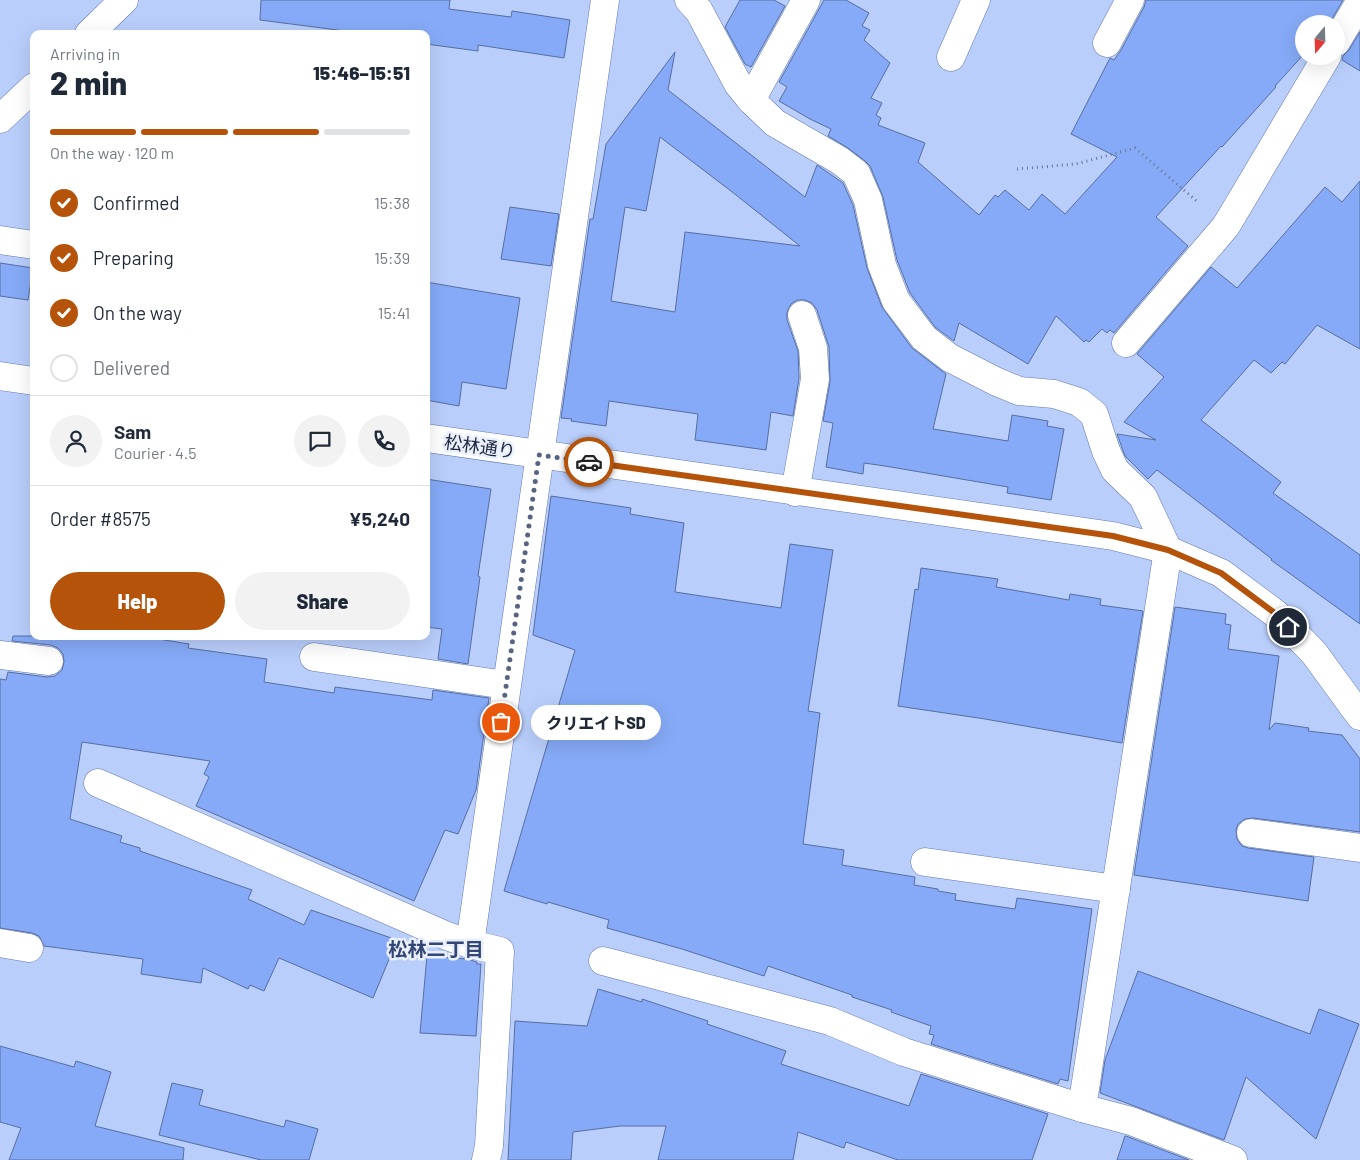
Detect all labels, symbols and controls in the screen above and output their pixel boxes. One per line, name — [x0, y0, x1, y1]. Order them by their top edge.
north arrow — [1295, 15, 1345, 65]
map controls — [1295, 15, 1345, 65]
text: Arriving in — [50, 44, 120, 63]
text: 15:46–15:51 — [313, 61, 410, 84]
text: 2 min — [50, 63, 127, 101]
text: On the way · 120 m — [50, 143, 174, 162]
icon: check — [50, 189, 78, 217]
text: Confirmed — [93, 191, 180, 214]
text: 15:38 — [374, 193, 410, 212]
icon: check — [50, 244, 78, 272]
text: Preparing — [93, 246, 174, 269]
text: 15:39 — [374, 248, 410, 267]
icon: check — [50, 299, 78, 327]
text: On the way — [93, 301, 182, 324]
text: 15:41 — [378, 303, 410, 322]
text: Delivered — [93, 356, 170, 379]
button: person — [50, 415, 102, 467]
button: chat — [294, 415, 346, 467]
button: phone — [358, 415, 410, 467]
text: Sam — [114, 420, 151, 443]
street label: 松林通り — [443, 430, 517, 462]
courier — [564, 437, 614, 487]
text: Courier · 4.5 — [114, 443, 197, 462]
icon: car — [575, 448, 603, 476]
text: Order #8575 — [50, 507, 151, 530]
text: ¥5,240 — [349, 507, 410, 530]
button: Help — [50, 572, 225, 630]
button: Share — [235, 572, 410, 630]
pin — [1267, 606, 1309, 648]
icon: home — [1274, 613, 1302, 641]
pin — [480, 701, 522, 743]
callout: クリエイトSD — [531, 704, 661, 740]
icon: bag — [487, 708, 515, 736]
text: クリエイトSD — [546, 713, 646, 732]
district label: 松林二丁目 — [388, 937, 484, 960]

